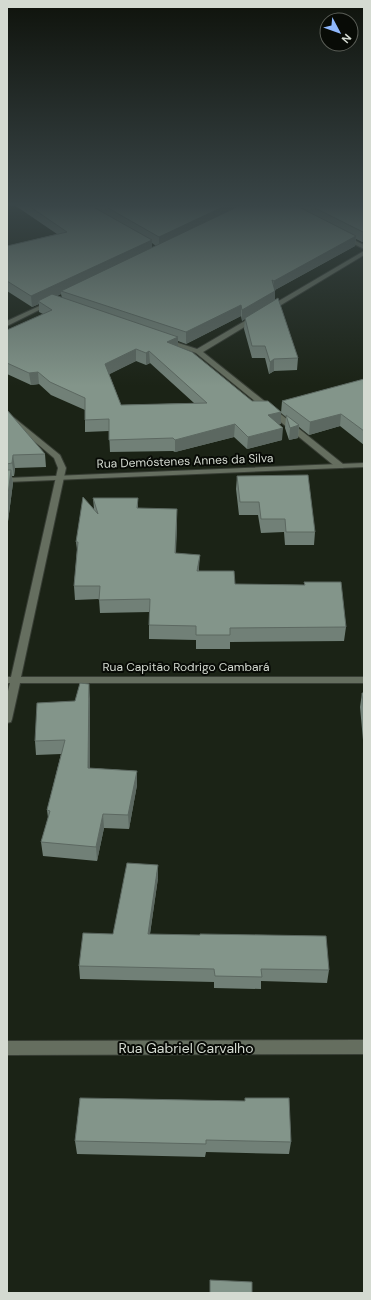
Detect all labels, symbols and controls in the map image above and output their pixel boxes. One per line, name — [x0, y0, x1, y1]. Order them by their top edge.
north arrow — [319, 12, 359, 52]
text: N — [339, 31, 354, 46]
street label: Rua Demóstenes Annes da Silva — [96, 450, 274, 472]
street label: Rua Capitão Rodrigo Cambará — [102, 659, 270, 675]
street label: Rua Gabriel Carvalho — [119, 1039, 253, 1057]

